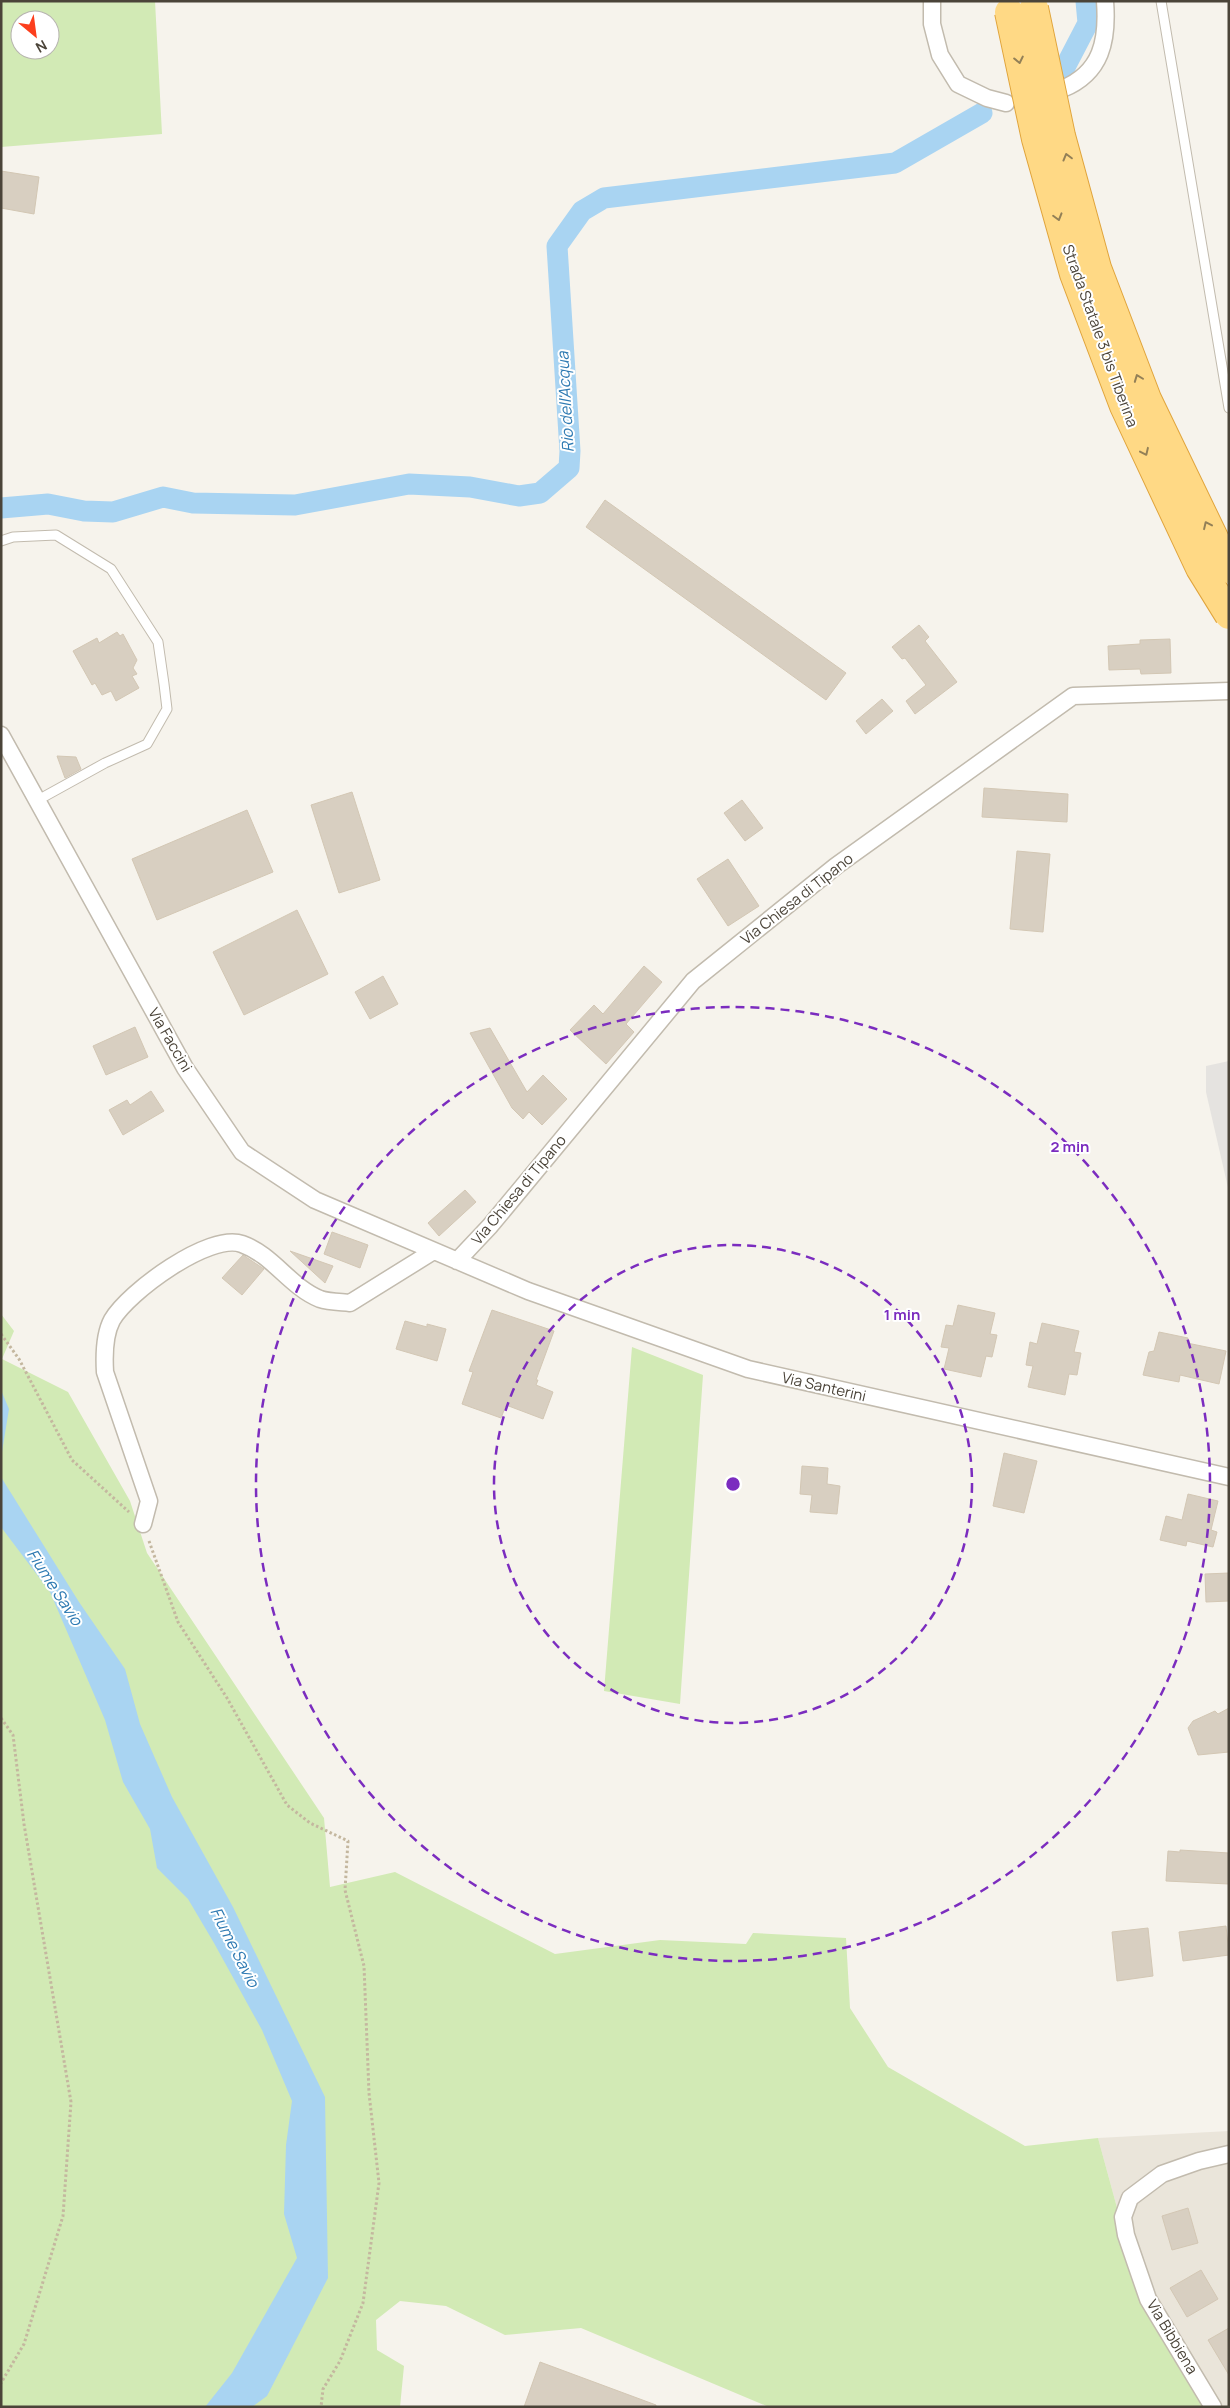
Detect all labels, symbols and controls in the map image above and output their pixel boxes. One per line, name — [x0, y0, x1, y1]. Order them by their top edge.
north arrow — [10, 10, 60, 60]
text: N — [33, 36, 51, 58]
one-way arrow — [1013, 55, 1024, 64]
one-way arrow — [1062, 153, 1073, 161]
one-way arrow — [1053, 213, 1063, 221]
street label: Strada Statale 3 bis Tiberina — [1058, 242, 1143, 430]
water label: Rio dell'Acqua — [551, 350, 579, 453]
one-way arrow — [1134, 374, 1145, 383]
one-way arrow — [1139, 446, 1149, 455]
one-way arrow — [1203, 522, 1213, 531]
street label: Via Chiesa di Tipano — [736, 848, 857, 949]
street label: Via Faccini — [144, 1004, 197, 1076]
street label: Via Chiesa di Tipano — [466, 1130, 571, 1249]
text: 2 min — [1050, 1136, 1090, 1157]
text: 1 min — [884, 1304, 920, 1325]
street label: Via Santerini — [780, 1367, 868, 1406]
centre of rings — [724, 1475, 742, 1493]
water label: Fiume Savio — [22, 1544, 89, 1631]
water label: Fiume Savio — [205, 1903, 265, 1992]
street label: Via Bibbiena — [1142, 2296, 1203, 2378]

